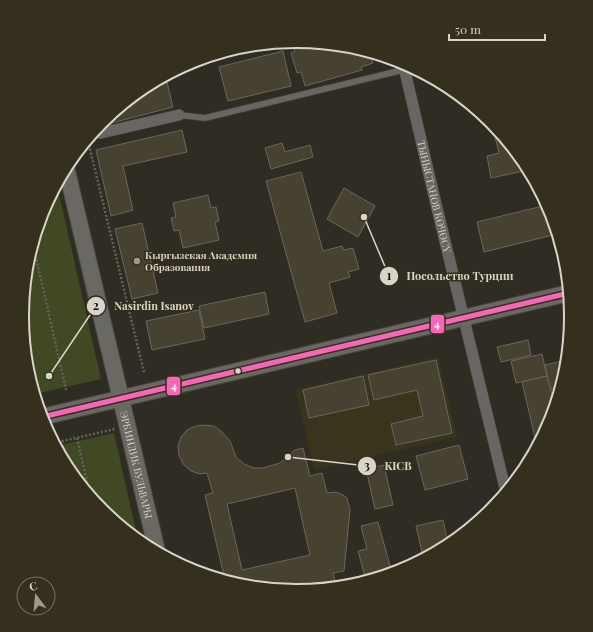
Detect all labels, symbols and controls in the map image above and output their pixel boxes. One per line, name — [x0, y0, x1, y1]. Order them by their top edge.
scale bar — [449, 16, 545, 42]
text: 50 m — [455, 21, 481, 37]
street label: ТЫНЫСТАНОВ КӨЧӨСҮ — [414, 139, 455, 254]
place label: Кыргызская Академия Образования — [145, 248, 257, 274]
marker: Кыргызская Академия Образования — [132, 256, 142, 266]
callout: Посольство Турции — [379, 265, 522, 288]
text: 1 — [387, 267, 392, 283]
text: Посольство Турции — [406, 268, 514, 283]
callout: Nasirdin Isanov — [86, 295, 202, 318]
text: 2 — [93, 297, 99, 313]
text: Nasirdin Isanov — [114, 298, 194, 313]
line badge: 4 — [430, 314, 445, 334]
text: 4 — [434, 316, 440, 331]
unlabelled marker — [233, 366, 243, 376]
line badge: 4 — [166, 376, 181, 396]
text: 4 — [171, 378, 177, 393]
street label: ЭРКИНДИК БУЛЬВАРЫ — [117, 410, 156, 520]
callout: KICB — [357, 455, 420, 478]
text: 3 — [364, 457, 370, 473]
text: KICB — [384, 458, 412, 473]
north arrow — [16, 576, 56, 616]
text: С — [27, 578, 39, 594]

